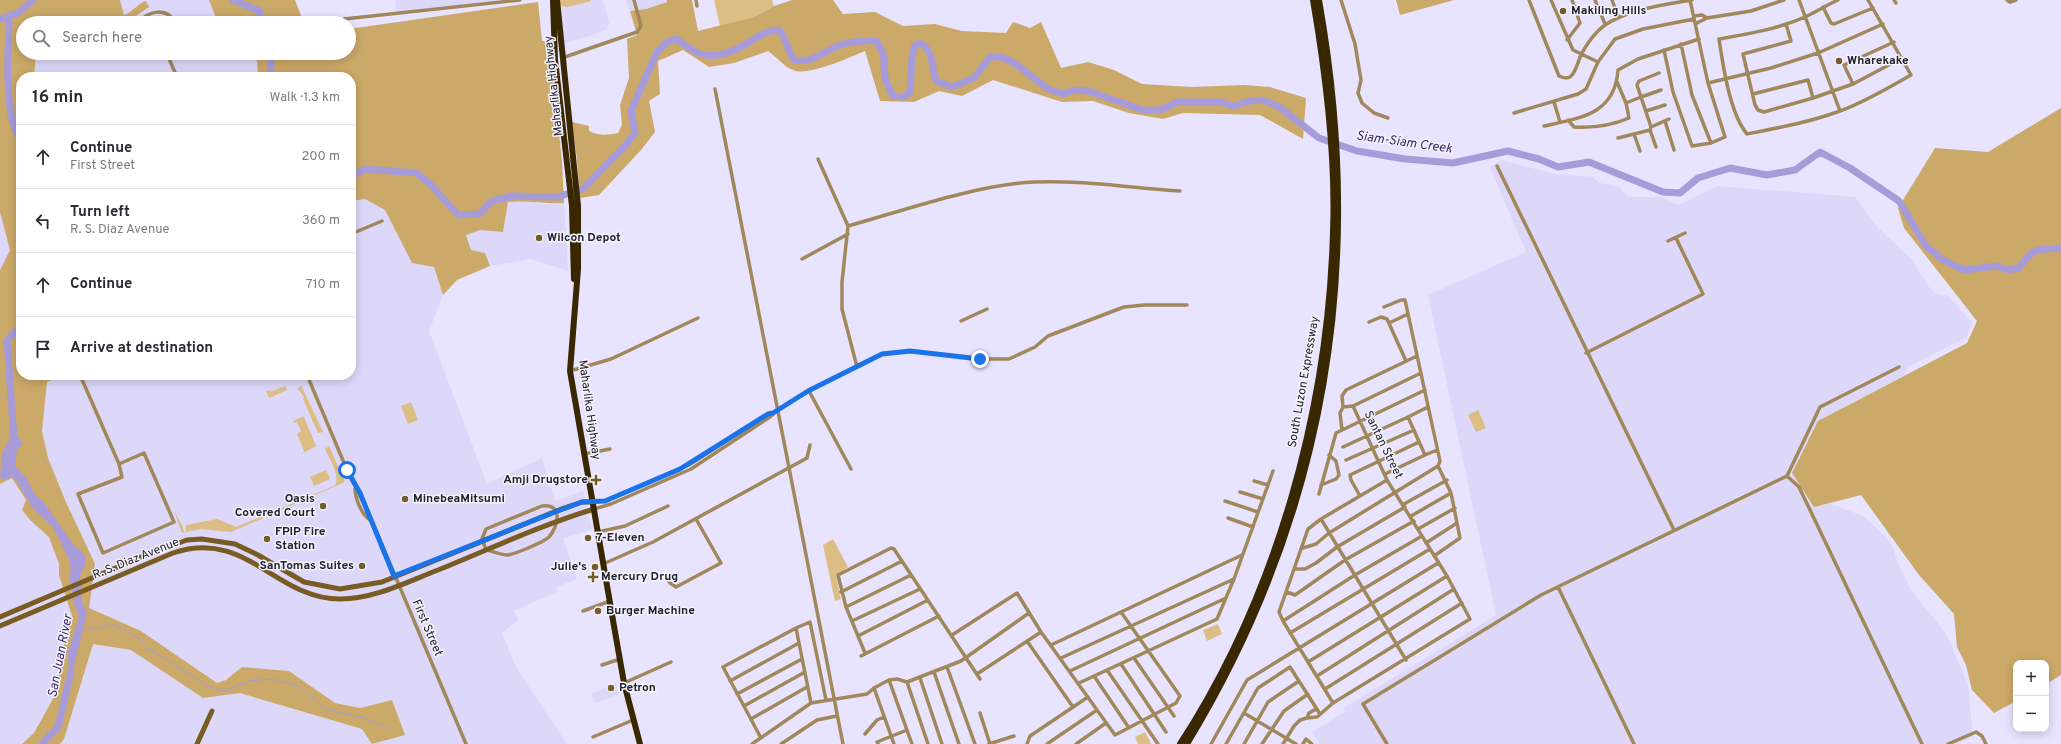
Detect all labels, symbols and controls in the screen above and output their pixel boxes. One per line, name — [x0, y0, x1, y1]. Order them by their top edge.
place label: Makiling Hills — [1571, 3, 1647, 19]
marker: Makiling Hills — [1558, 6, 1568, 16]
search box — [16, 16, 356, 60]
icon: search — [30, 27, 52, 49]
text: Search here — [62, 29, 142, 48]
street label: Maharlika Highway — [541, 35, 567, 137]
place label: Wharekake — [1847, 53, 1909, 69]
marker: Wharekake — [1834, 56, 1844, 66]
text: 16 min — [32, 87, 83, 109]
text: Walk · 1.3 km — [270, 90, 340, 106]
water label: Siam-Siam Creek — [1355, 128, 1453, 158]
text: Continue — [70, 139, 132, 158]
icon: ahead — [32, 146, 54, 168]
text: 200 m — [301, 149, 340, 165]
text: First Street — [70, 158, 135, 174]
text: Turn left — [70, 203, 130, 222]
icon: left — [32, 210, 54, 232]
text: 360 m — [302, 213, 340, 229]
text: R. S. Diaz Avenue — [70, 222, 170, 238]
place label: Wilcon Depot — [547, 230, 621, 246]
marker: Wilcon Depot — [534, 233, 544, 243]
icon: ahead — [32, 274, 54, 296]
text: Continue — [70, 275, 132, 294]
text: 710 m — [306, 277, 340, 293]
street label: South Luzon Expressway — [1285, 315, 1323, 449]
icon: arrive — [32, 338, 54, 360]
text: Arrive at destination — [70, 339, 213, 358]
route end — [971, 350, 989, 368]
street label: Maharlika Highway — [574, 359, 604, 461]
street label: Santan Street — [1360, 408, 1406, 482]
route start — [338, 461, 356, 479]
place label: Amji Drugstore — [503, 472, 588, 488]
marker: Amji Drugstore — [591, 475, 601, 485]
place label: Oasis Covered Court — [235, 491, 315, 521]
place label: MinebeaMitsumi — [413, 491, 505, 507]
marker: MinebeaMitsumi — [400, 494, 410, 504]
marker: Oasis Covered Court — [318, 501, 328, 511]
place label: FPIP Fire Station — [275, 524, 326, 554]
place label: 7-Eleven — [596, 530, 645, 546]
marker: 7-Eleven — [583, 533, 593, 543]
street label: R. S. Diaz Avenue — [90, 534, 182, 584]
marker: FPIP Fire Station — [262, 534, 272, 544]
place label: SanTomas Suites — [259, 558, 354, 574]
place label: Julie's — [551, 559, 587, 575]
marker: SanTomas Suites — [357, 561, 367, 571]
marker: Julie's — [590, 562, 600, 572]
place label: Mercury Drug — [601, 569, 678, 585]
marker: Mercury Drug — [588, 572, 598, 582]
street label: First Street — [408, 597, 446, 659]
place label: Burger Machine — [606, 603, 695, 619]
marker: Burger Machine — [593, 606, 603, 616]
water label: San Juan River — [45, 612, 77, 699]
map controls — [2013, 660, 2049, 732]
button: + — [2013, 660, 2049, 696]
place label: Petron — [619, 680, 656, 696]
marker: Petron — [606, 683, 616, 693]
button: − — [2013, 696, 2049, 732]

